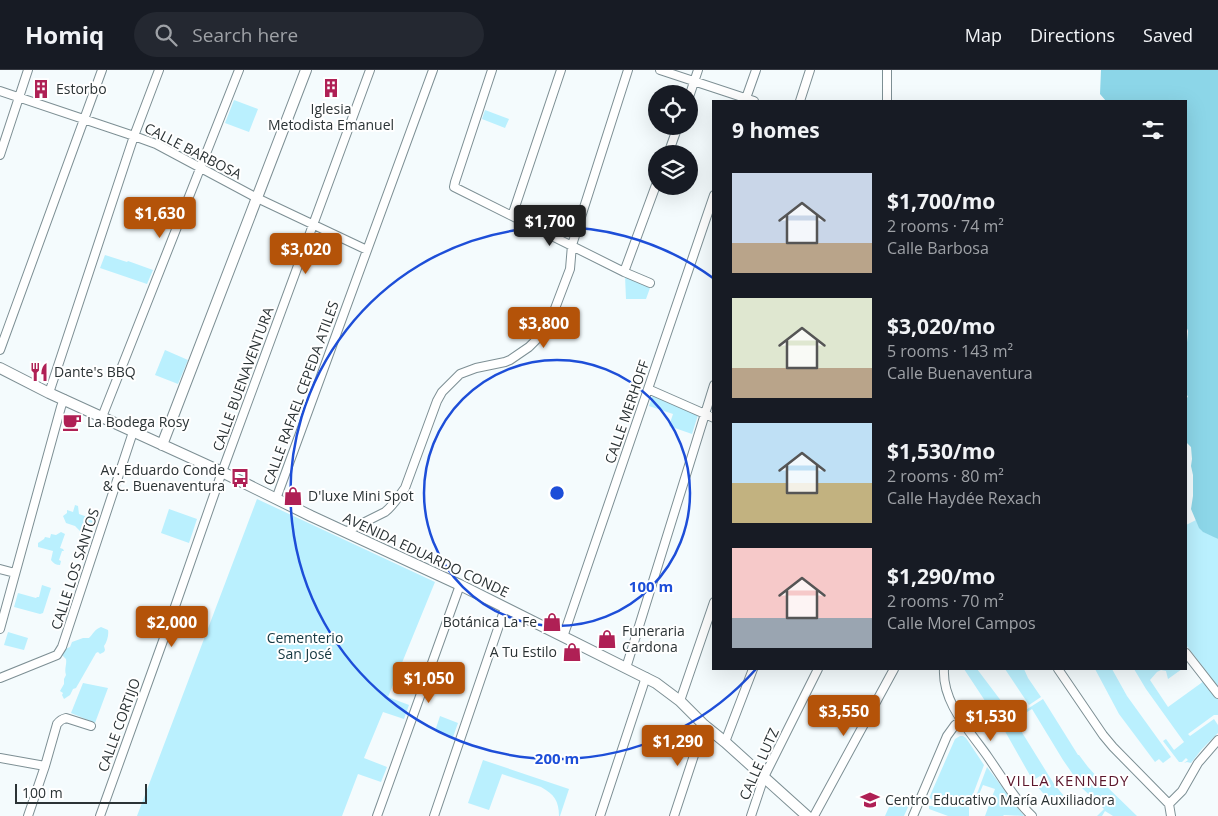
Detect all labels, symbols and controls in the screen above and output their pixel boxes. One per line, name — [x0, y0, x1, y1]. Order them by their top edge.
search box — [134, 12, 484, 57]
text: Homiq — [25, 18, 104, 51]
icon: search — [152, 21, 180, 49]
text: Search here — [192, 22, 298, 48]
text: Map — [965, 23, 1002, 47]
text: Directions — [1030, 23, 1115, 47]
text: Saved — [1143, 23, 1193, 47]
building icon: Iglesia Metodista Emanuel — [320, 77, 342, 99]
building icon: Estorbo — [30, 78, 52, 100]
place label: Estorbo — [56, 79, 107, 98]
map controls — [648, 85, 698, 195]
button: locate — [648, 85, 698, 135]
place label: Iglesia Metodista Emanuel — [268, 99, 394, 134]
text: 9 homes — [732, 116, 820, 144]
icon: filters — [1139, 116, 1167, 144]
street label: CALLE BARBOSA — [141, 118, 245, 183]
button: layers — [648, 145, 698, 195]
text: $1,700/mo — [887, 187, 995, 215]
icon: home — [772, 193, 832, 253]
pin: $1,630 — [119, 196, 201, 239]
text: $1,630 — [135, 202, 185, 224]
pin: $1,700 — [509, 204, 591, 247]
text: $1,700 — [525, 210, 575, 232]
text: 2 rooms · 74 m² — [887, 215, 1004, 237]
pin: $3,020 — [265, 232, 347, 275]
text: Calle Barbosa — [887, 237, 989, 259]
text: $3,020 — [281, 238, 331, 260]
street label: CALLE RAFAEL CEPEDA ATILES — [258, 298, 343, 488]
street label: CALLE BUENAVENTURA — [208, 304, 278, 454]
pin: $3,800 — [503, 306, 585, 349]
text: $3,800 — [519, 312, 569, 334]
text: $3,020/mo — [887, 312, 995, 340]
icon: home — [772, 318, 832, 378]
text: 5 rooms · 143 m² — [887, 340, 1013, 362]
street label: CALLE MERHOFF — [600, 358, 653, 466]
restaurant icon: Dante's BBQ — [28, 361, 50, 383]
place label: Dante's BBQ — [54, 362, 136, 381]
text: Calle Buenaventura — [887, 362, 1033, 384]
cafe icon: La Bodega Rosy — [61, 411, 83, 433]
place label: La Bodega Rosy — [87, 412, 190, 431]
text: $1,530/mo — [887, 437, 995, 465]
icon: home — [772, 443, 832, 503]
place label: Av. Eduardo Conde & C. Buenaventura — [101, 460, 225, 495]
text: 2 rooms · 80 m² — [887, 465, 1004, 487]
bus stop icon: Av. Eduardo Conde & C. Buenaventura — [229, 467, 251, 489]
centre of rings — [548, 484, 566, 502]
shop icon: D'luxe Mini Spot — [282, 485, 304, 507]
place label: D'luxe Mini Spot — [308, 486, 414, 505]
text: Calle Haydée Rexach — [887, 487, 1041, 509]
street label: CALLE LOS SANTOS — [46, 506, 103, 632]
street label: AVENIDA EDUARDO CONDE — [340, 508, 512, 601]
text: $1,290/mo — [887, 562, 995, 590]
icon: home — [772, 568, 832, 628]
text: 100 m — [629, 576, 673, 596]
text: 2 rooms · 70 m² — [887, 590, 1004, 612]
pin: $2,000 — [131, 606, 213, 648]
text: $2,000 — [147, 611, 197, 633]
shop icon: Botánica La Fe — [541, 611, 563, 633]
place label: Botánica La Fe — [443, 612, 537, 631]
text: Calle Morel Campos — [887, 612, 1036, 634]
place label: Funeraria Cardona — [622, 621, 685, 656]
park label: Cementerio San José — [267, 628, 343, 663]
shop icon: Funeraria Cardona — [596, 628, 618, 650]
shop icon: A Tu Estilo — [561, 641, 583, 663]
place label: A Tu Estilo — [490, 642, 557, 661]
pin: $1,050 — [388, 662, 470, 704]
text: $1,050 — [404, 667, 454, 689]
street label: CALLE CORTIJO — [93, 675, 144, 774]
pin: $3,550 — [803, 694, 885, 737]
text: $3,550 — [819, 700, 869, 722]
pin: $1,530 — [950, 700, 1032, 742]
text: $1,530 — [966, 705, 1016, 727]
pin: $1,290 — [637, 724, 719, 767]
street label: CALLE LUTZ — [734, 725, 783, 803]
text: $1,290 — [653, 730, 703, 752]
text: 200 m — [535, 748, 579, 768]
district label: VILLA KENNEDY — [1007, 770, 1129, 790]
scale bar — [15, 781, 148, 804]
text: 100 m — [22, 783, 63, 802]
school or university icon: Centro Educativo María Auxiliadora — [859, 789, 881, 811]
place label: Centro Educativo María Auxiliadora — [885, 790, 1115, 809]

